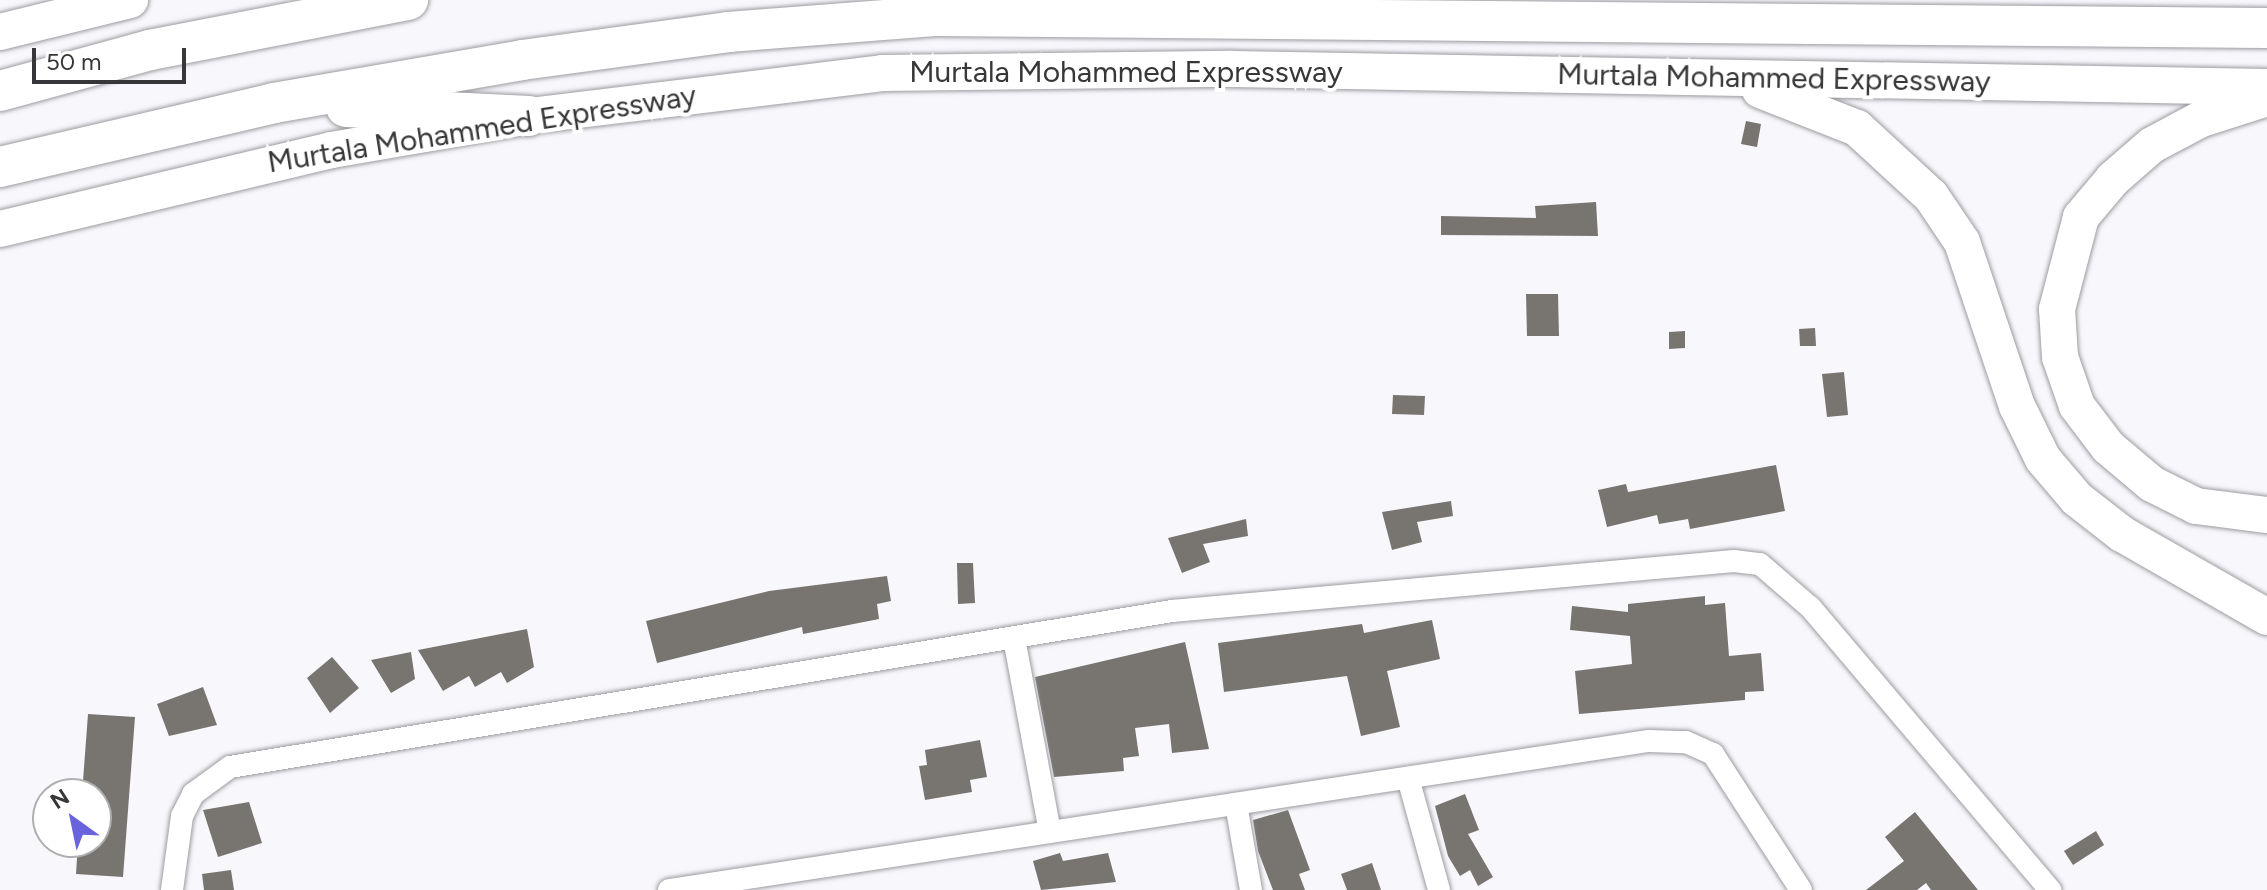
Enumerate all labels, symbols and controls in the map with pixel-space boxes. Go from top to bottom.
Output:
scale bar [36,32,190,82]
text: 50 m [46,47,102,76]
street label: Murtala Mohammed Expressway [909,54,1343,90]
street label: Murtala Mohammed Expressway [1557,56,1991,100]
street label: Murtala Mohammed Expressway [265,77,699,181]
north arrow [32,778,112,858]
text: N [45,783,74,815]

